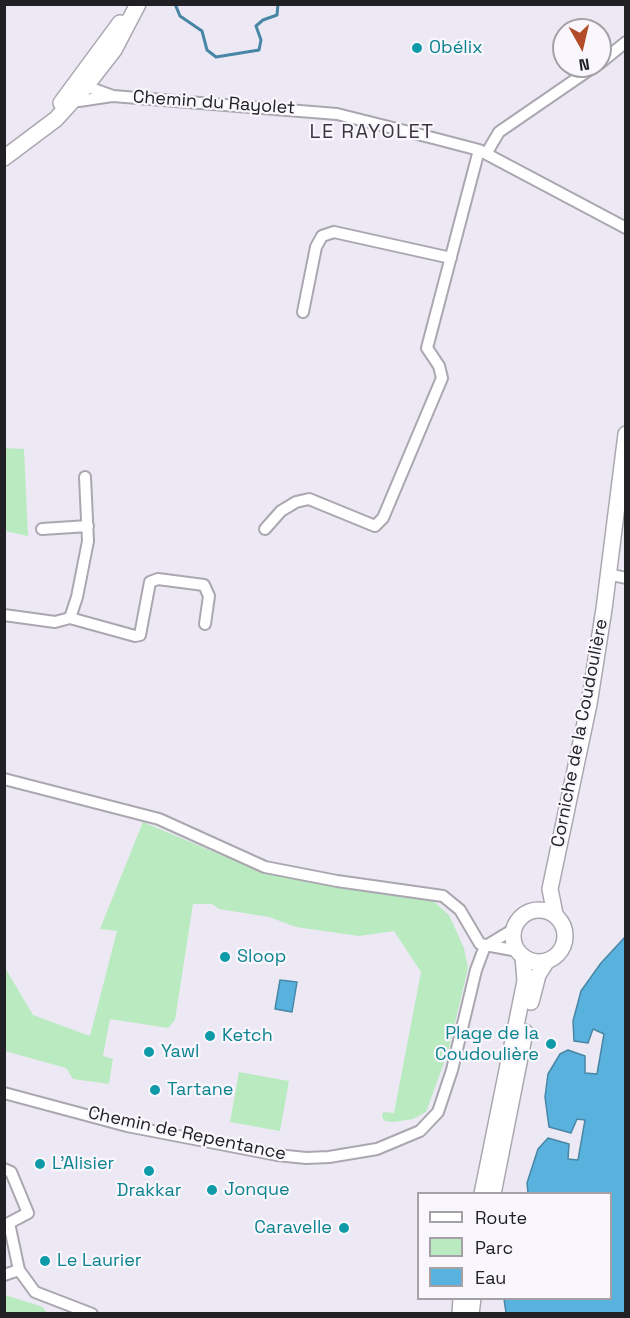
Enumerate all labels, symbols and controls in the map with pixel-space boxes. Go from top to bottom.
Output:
north arrow [552,18,612,78]
place label: Obélix [429,37,483,59]
marker: Obélix [410,41,424,55]
text: N [578,53,591,75]
street label: Chemin du Rayolet [132,87,296,119]
district label: LE RAYOLET [310,121,434,145]
street label: Corniche de la Coudoulière [547,617,613,849]
place label: Sloop [237,946,286,968]
marker: Sloop [218,950,232,964]
place label: Plage de la Coudoulière [435,1023,539,1066]
place label: Ketch [222,1025,273,1047]
marker: Ketch [203,1029,217,1043]
marker: Plage de la Coudoulière [544,1037,558,1051]
place label: Yawl [161,1041,200,1063]
marker: Yawl [142,1045,156,1059]
place label: Tartane [167,1079,233,1101]
marker: Tartane [148,1083,162,1097]
street label: Chemin de Repentance [86,1102,288,1166]
place label: L'Alisier [52,1153,114,1175]
marker: L'Alisier [33,1157,47,1171]
marker: Drakkar [142,1164,156,1178]
place label: Jonque [224,1179,290,1201]
place label: Drakkar [116,1180,182,1202]
marker: Jonque [205,1183,219,1197]
legend [417,1192,612,1300]
text: Route [475,1206,527,1229]
place label: Caravelle [254,1217,332,1239]
marker: Caravelle [337,1221,351,1235]
text: Parc [475,1236,513,1259]
place label: Le Laurier [57,1250,142,1272]
marker: Le Laurier [38,1254,52,1268]
text: Eau [475,1266,506,1289]

